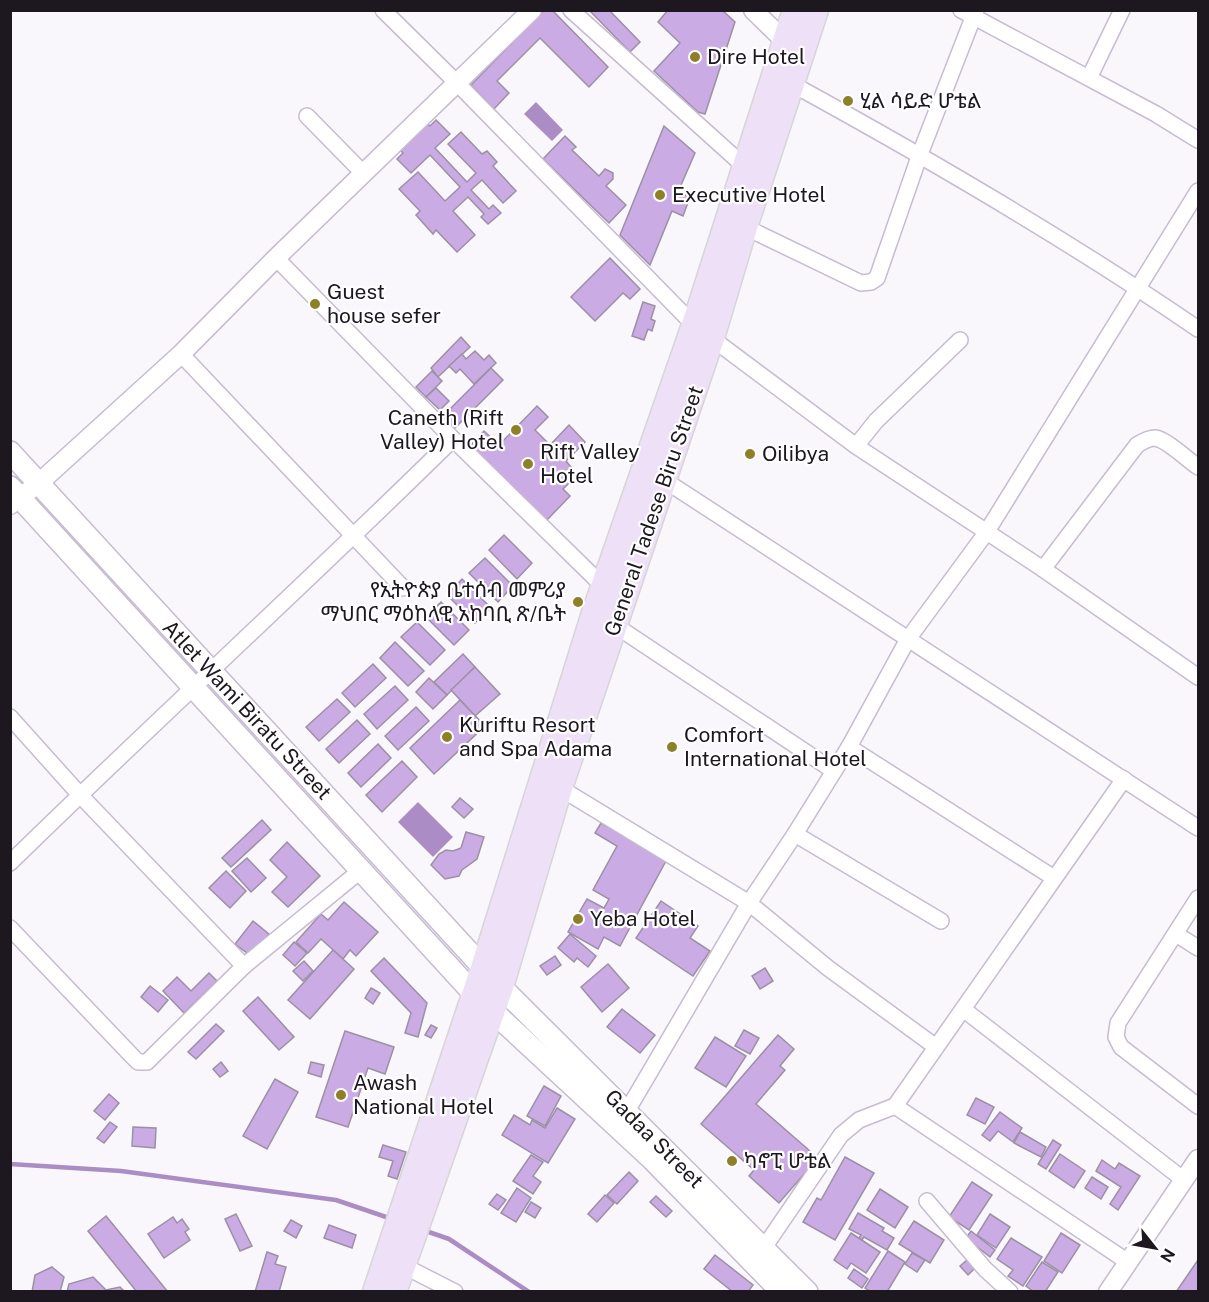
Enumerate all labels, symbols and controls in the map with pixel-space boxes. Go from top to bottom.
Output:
place label: Dire Hotel [707,44,805,69]
marker: Dire Hotel [688,50,702,64]
place label: ሂል ሳይድ ሆቴል [860,88,981,113]
marker: ሂል ሳይድ ሆቴል [841,94,855,108]
place label: Executive Hotel [672,182,826,207]
marker: Executive Hotel [653,188,667,202]
place label: Guest house sefer [327,279,441,328]
marker: Guest house sefer [308,297,322,311]
street label: General Tadese Biru Street [599,382,708,639]
place label: Caneth (Rift Valley) Hotel [380,405,504,454]
marker: Caneth (Rift Valley) Hotel [509,423,523,437]
place label: Rift Valley Hotel [540,439,639,488]
place label: Oilibya [762,441,829,466]
marker: Oilibya [743,447,757,461]
marker: Rift Valley Hotel [521,457,535,471]
place label: የኢትዮጵያ ቤተሰብ መምሪያ ማህበር ማዕከላዊ አከባቢ ጽ/ቤት [321,577,566,626]
marker: የኢትዮጵያ ቤተሰብ መምሪያ ማህበር ማዕከላዊ አከባቢ ጽ/ቤት [571,595,585,609]
street label: Atlet Wami Biratu Street [158,615,337,805]
place label: Kuriftu Resort and Spa Adama [459,712,612,761]
place label: Comfort International Hotel [684,722,867,771]
marker: Kuriftu Resort and Spa Adama [440,730,454,744]
marker: Comfort International Hotel [665,740,679,754]
place label: Yeba Hotel [590,906,696,931]
marker: Yeba Hotel [571,912,585,926]
place label: Awash National Hotel [353,1070,494,1119]
street label: Gadaa Street [600,1084,709,1193]
marker: Awash National Hotel [334,1088,348,1102]
place label: ካኖፒ ሆቴል [744,1148,831,1173]
marker: ካኖፒ ሆቴል [725,1154,739,1168]
north arrow [1125,1218,1185,1278]
text: N [1156,1245,1179,1266]

